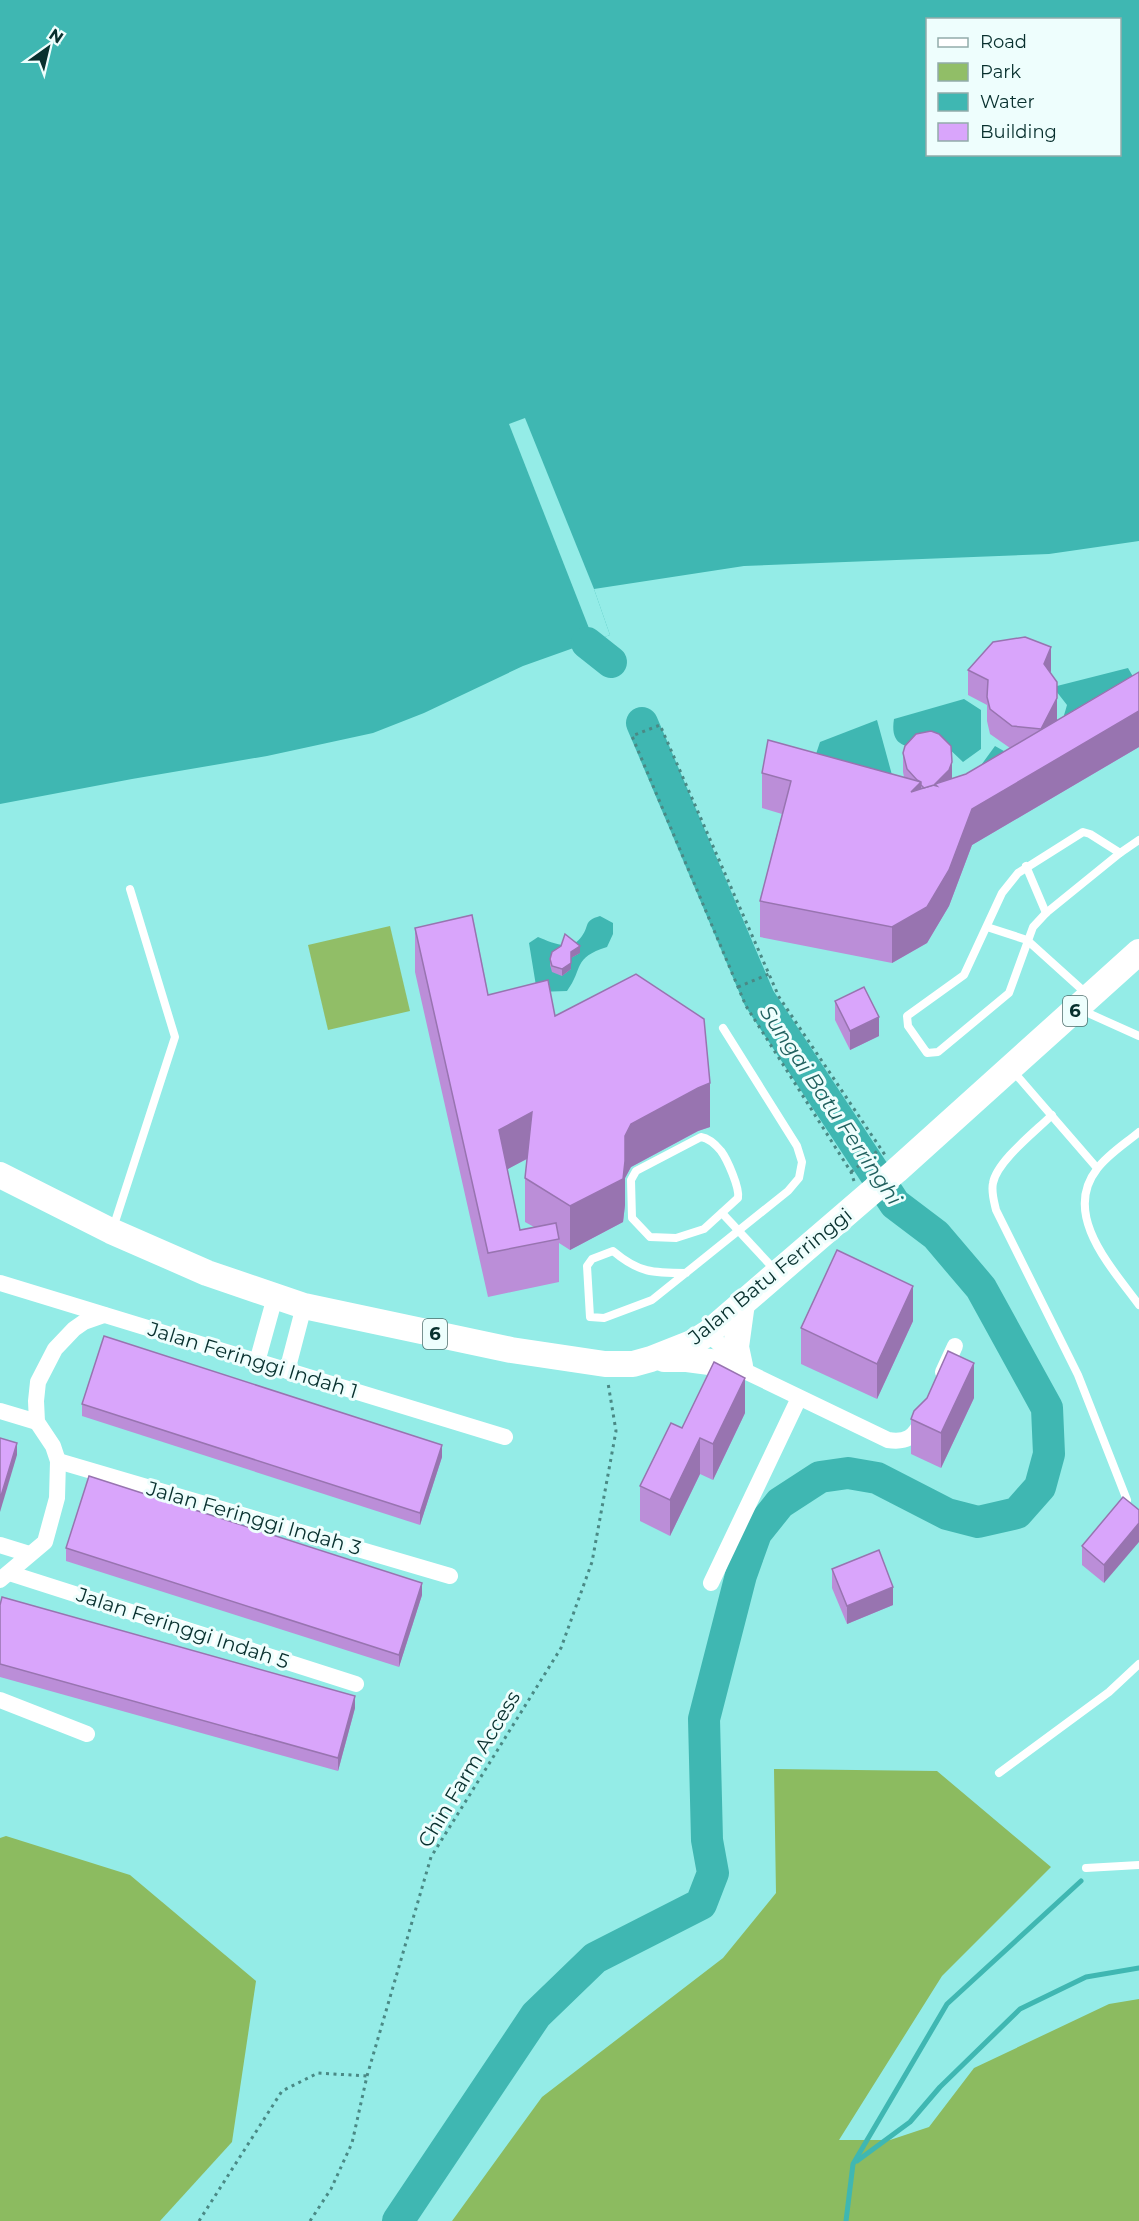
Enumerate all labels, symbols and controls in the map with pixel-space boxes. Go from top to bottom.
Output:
north arrow [18,18,78,78]
legend [926,18,1121,156]
text: N [45,24,67,47]
text: Road [980,31,1027,53]
text: Park [980,61,1021,83]
text: Water [980,91,1035,113]
text: Building [980,121,1057,143]
road number: 6 [1063,996,1087,1026]
water label: Sungai Batu Ferringhi [755,1000,907,1210]
street label: Jalan Batu Ferringgi [683,1203,857,1350]
street label: Jalan Feringgi Indah 1 [144,1316,361,1403]
road number: 6 [423,1319,447,1349]
street label: Jalan Feringgi Indah 3 [143,1476,364,1560]
street label: Jalan Feringgi Indah 5 [73,1582,292,1674]
street label: Chin Farm Access [413,1686,525,1852]

